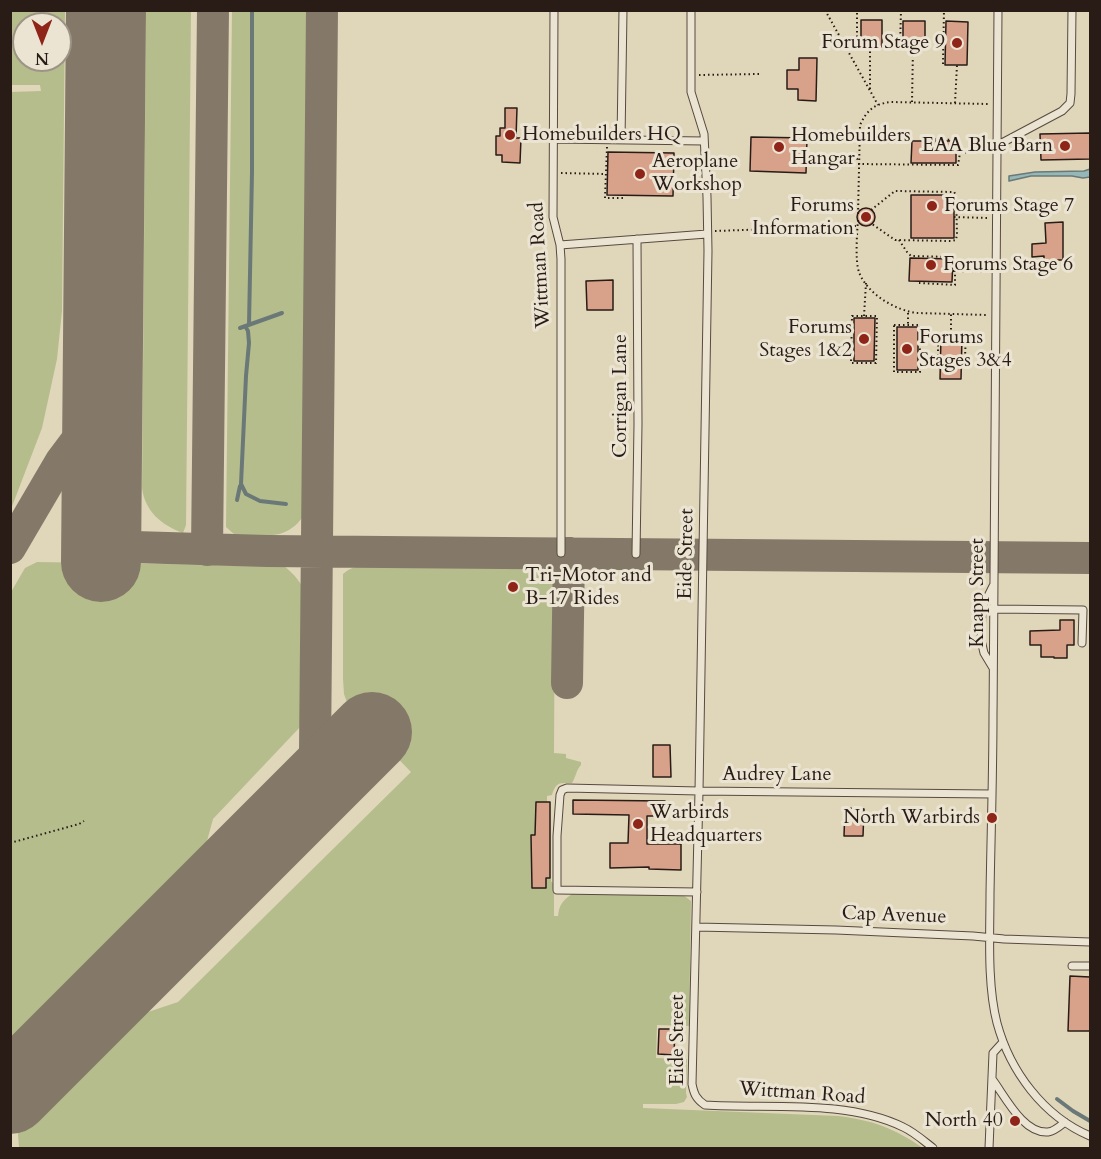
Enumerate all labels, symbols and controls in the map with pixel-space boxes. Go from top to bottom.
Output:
north arrow [12,12,72,72]
place label: Forum Stage 9 [821,31,945,55]
marker: Forum Stage 9 [950,36,964,50]
text: N [35,47,49,69]
place label: Homebuilders HQ [522,123,681,147]
place label: Homebuilders Hangar [791,124,911,171]
marker: Homebuilders HQ [503,128,517,142]
place label: EAA Blue Barn [922,134,1053,158]
marker: EAA Blue Barn [1058,139,1072,153]
marker: Homebuilders Hangar [772,140,786,154]
place label: Aeroplane Workshop [652,150,742,197]
marker: Aeroplane Workshop [633,167,647,181]
place label: Forums Information [752,194,854,241]
place label: Forums Stage 7 [944,194,1074,218]
marker: Forums Stage 7 [925,199,939,213]
street label: Wittman Road [526,201,556,329]
marker: Forums Information [859,210,873,224]
place label: Forums Stage 6 [943,253,1073,277]
marker: Forums Stage 6 [924,258,938,272]
place label: Forums Stages 1&2 [759,316,852,363]
place label: Forums Stages 3&4 [919,326,1012,373]
marker: Forums Stages 1&2 [857,332,871,346]
street label: Corrigan Lane [609,334,633,458]
marker: Forums Stages 3&4 [900,342,914,356]
street label: Eide Street [674,508,700,600]
street label: Knapp Street [966,538,990,648]
place label: Tri-Motor and B-17 Rides [525,564,652,611]
marker: Tri-Motor and B-17 Rides [506,580,520,594]
street label: Audrey Lane [722,763,832,787]
place label: Warbirds Headquarters [650,801,762,848]
place label: North Warbirds [843,806,980,830]
marker: North Warbirds [985,811,999,825]
marker: Warbirds Headquarters [631,817,645,831]
street label: Cap Avenue [841,902,947,930]
street label: Eide Street [666,994,690,1086]
street label: Wittman Road [738,1078,866,1110]
place label: North 40 [925,1109,1003,1133]
marker: North 40 [1008,1114,1022,1128]

